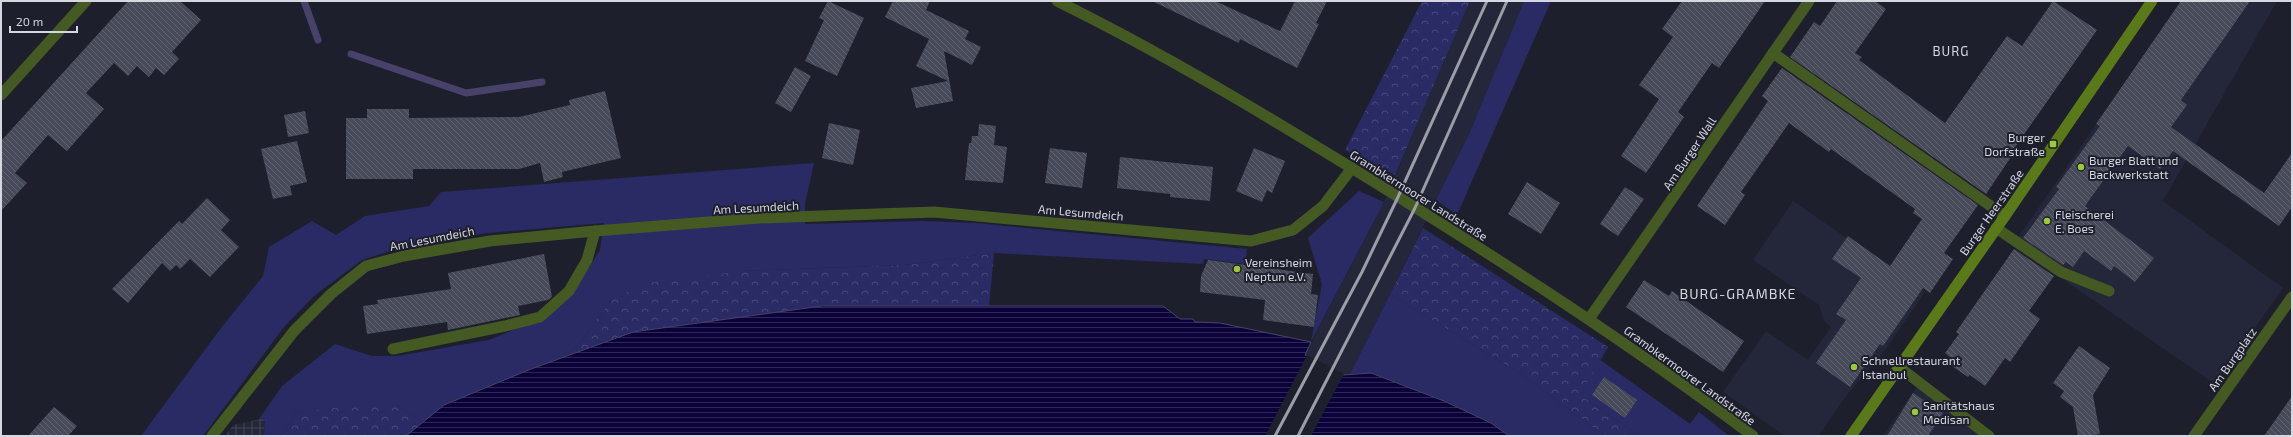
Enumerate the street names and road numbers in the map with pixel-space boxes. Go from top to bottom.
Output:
street label: Am Burger Wall [1659,114,1719,192]
street label: Grambkermoorer Landstraße [1348,147,1490,243]
street label: Burger Heerstraße [1956,166,2026,258]
street label: Am Lesumdeich [713,198,799,216]
street label: Am Lesumdeich [1038,201,1124,223]
street label: Am Lesumdeich [389,223,475,253]
street label: Grambkermoorer Landstraße [1621,323,1759,427]
street label: Am Burgplatz [2205,325,2259,393]

